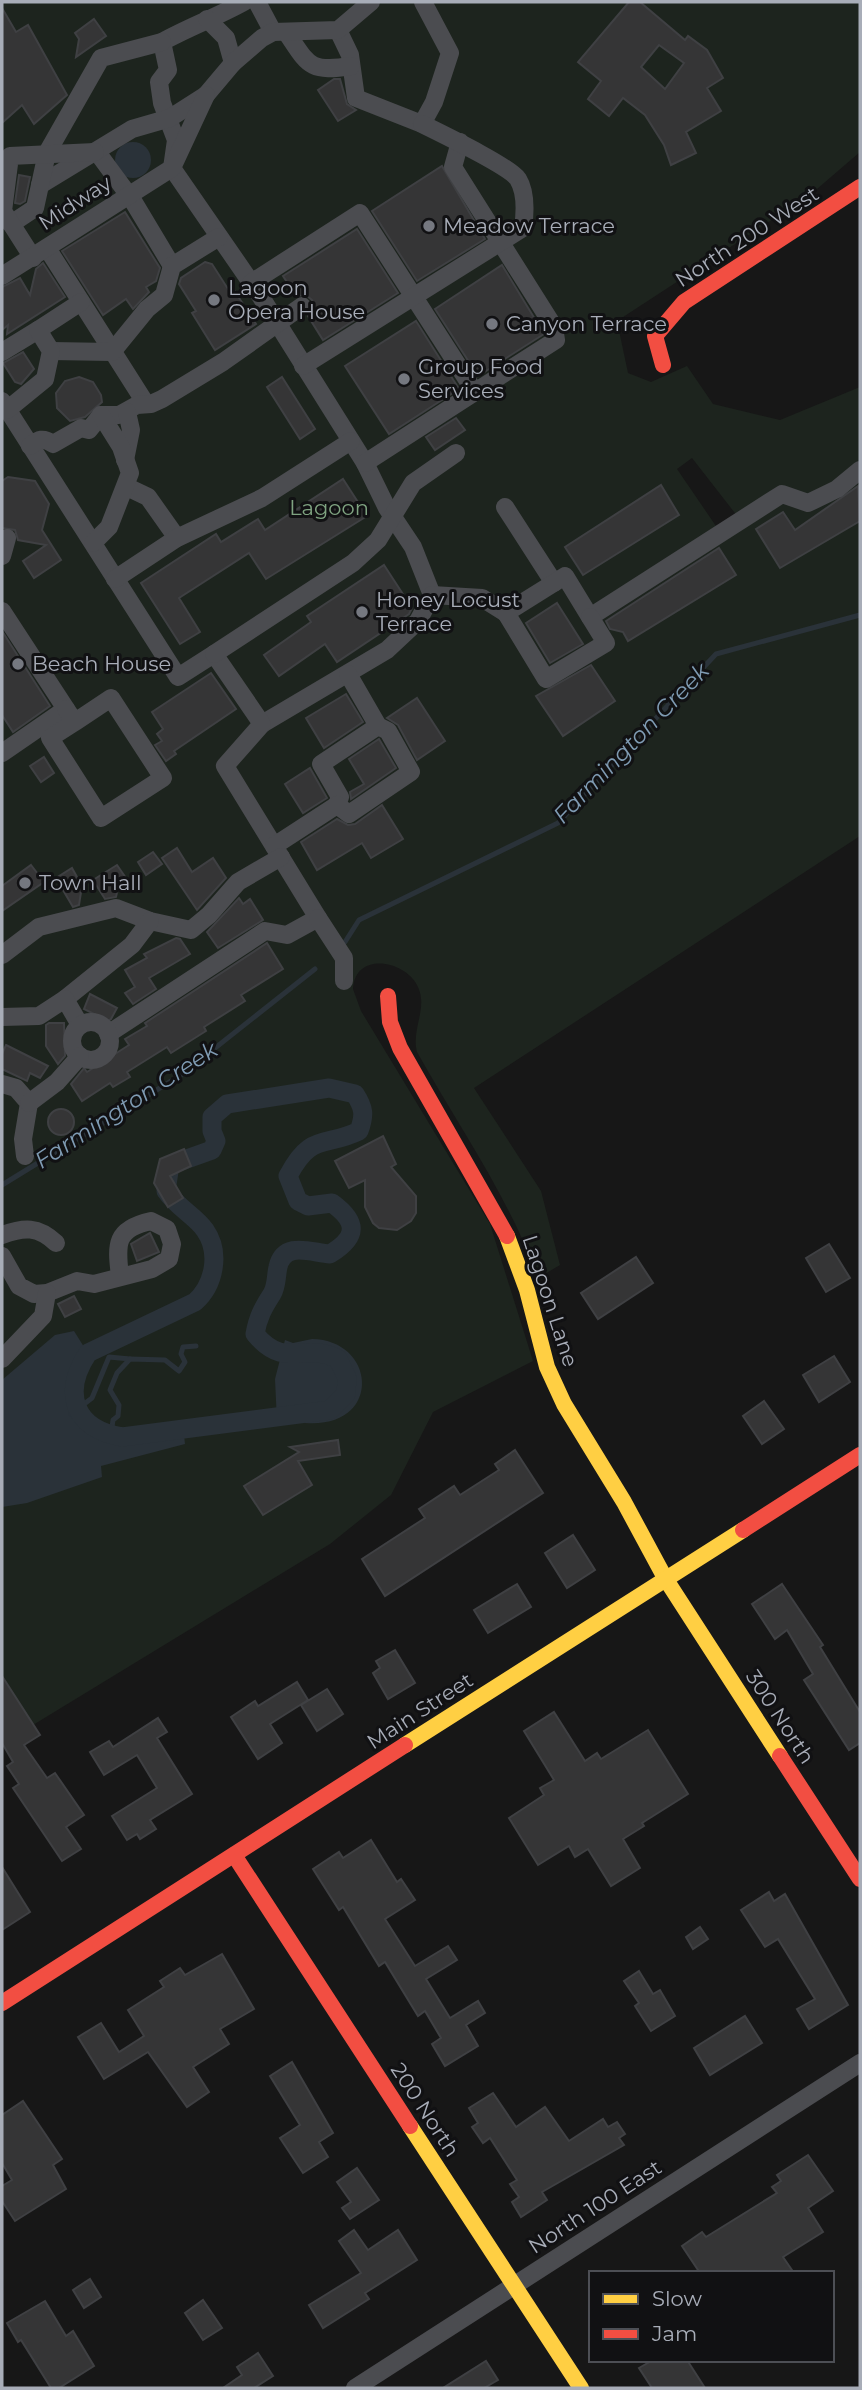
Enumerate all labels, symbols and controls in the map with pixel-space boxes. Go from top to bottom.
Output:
street label: Midway [34,170,116,235]
street label: North 200 West [670,181,823,292]
place label: Meadow Terrace [443,213,615,238]
marker: Meadow Terrace [421,218,437,234]
place label: Lagoon Opera House [228,275,365,324]
marker: Lagoon Opera House [206,292,222,308]
place label: Canyon Terrace [506,311,667,336]
marker: Canyon Terrace [484,316,500,332]
place label: Group Food Services [418,354,543,403]
marker: Group Food Services [396,371,412,387]
park label: Lagoon [289,495,369,520]
place label: Honey Locust Terrace [376,587,520,636]
marker: Honey Locust Terrace [354,604,370,620]
place label: Beach House [32,651,171,676]
marker: Beach House [10,656,26,672]
water label: Farmington Creek [547,656,716,829]
place label: Town Hall [39,870,142,895]
marker: Town Hall [17,875,33,891]
water label: Farmington Creek [29,1035,224,1175]
street label: Lagoon Lane [517,1232,584,1370]
street label: 300 North [741,1665,820,1768]
street label: Main Street [362,1667,477,1754]
street label: 200 North [386,2058,465,2161]
street label: North 100 East [524,2154,666,2259]
legend [589,2271,834,2362]
text: Slow [652,2286,702,2311]
text: Jam [651,2321,697,2346]

